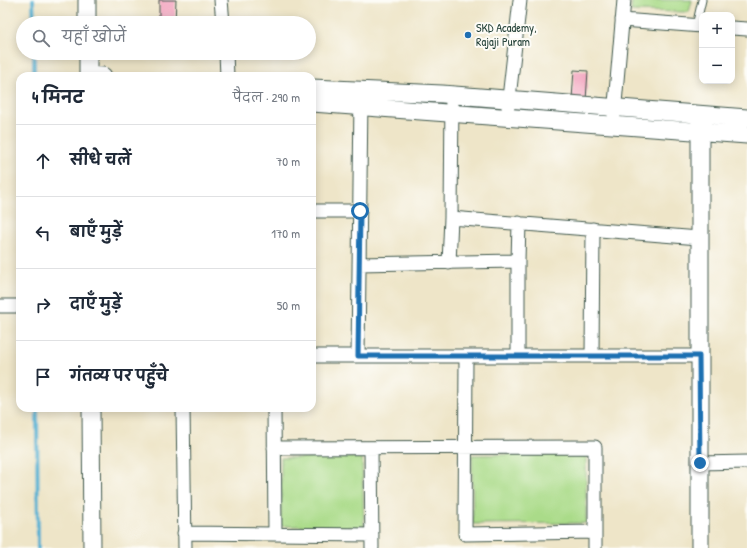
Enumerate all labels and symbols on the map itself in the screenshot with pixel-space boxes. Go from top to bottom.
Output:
place label: SKD Academy, Rajaji Puram [476,19,537,50]
marker: SKD Academy, Rajaji Puram [463,30,473,40]
route start [351,202,369,220]
route end [691,454,709,472]

